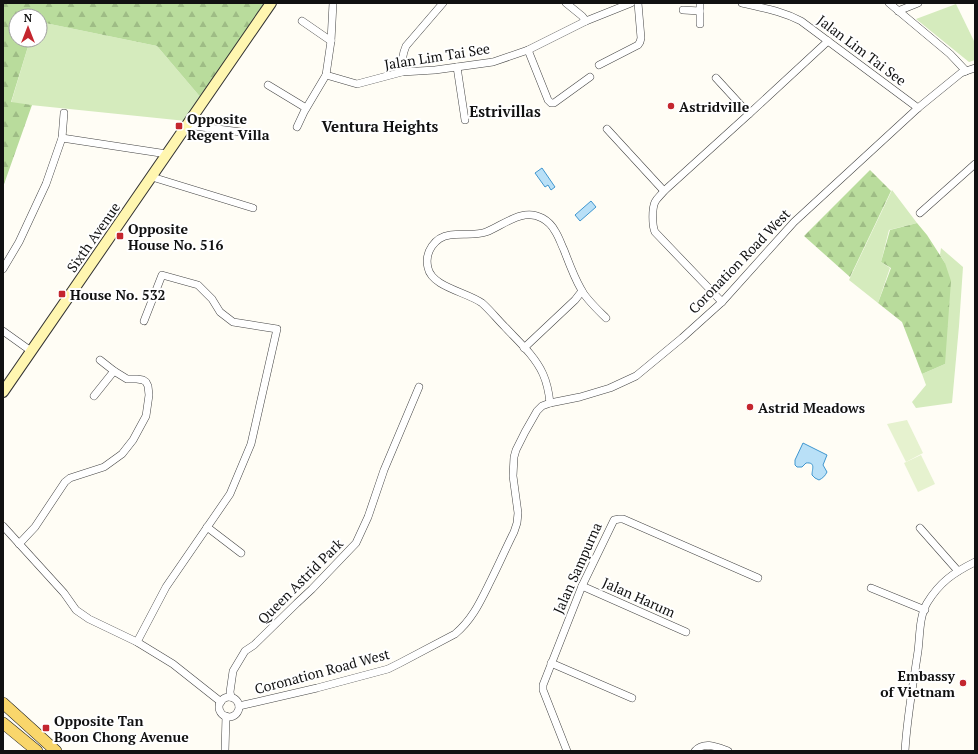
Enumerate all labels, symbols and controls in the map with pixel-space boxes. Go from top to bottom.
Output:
north arrow [8,8,48,48]
street label: Jalan Lim Tai See [814,10,910,90]
text: N [24,11,33,25]
street label: Jalan Lim Tai See [383,38,491,74]
place label: Astridville [679,97,750,116]
district label: Estrivillas [469,101,541,121]
marker: Astridville [666,101,676,111]
place label: Opposite Regent Villa [187,109,270,144]
district label: Ventura Heights [322,116,439,136]
marker: Opposite Regent Villa [174,121,184,131]
street label: Sixth Avenue [62,198,124,276]
street label: Coronation Road West [684,204,795,318]
place label: Opposite House No. 516 [128,219,224,254]
marker: Opposite House No. 516 [115,231,125,241]
place label: House No. 532 [70,285,166,304]
marker: House No. 532 [57,289,67,299]
place label: Astrid Meadows [758,398,865,417]
marker: Astrid Meadows [745,402,755,412]
street label: Jalan Sampurna [548,519,606,617]
street label: Queen Astrid Park [253,534,347,628]
street label: Jalan Harum [600,573,678,621]
street label: Coronation Road West [252,644,392,698]
place label: Embassy of Vietnam [880,666,956,701]
marker: Embassy of Vietnam [958,678,968,688]
place label: Opposite Tan Boon Chong Avenue [54,711,189,746]
marker: Opposite Tan Boon Chong Avenue [41,723,51,733]

